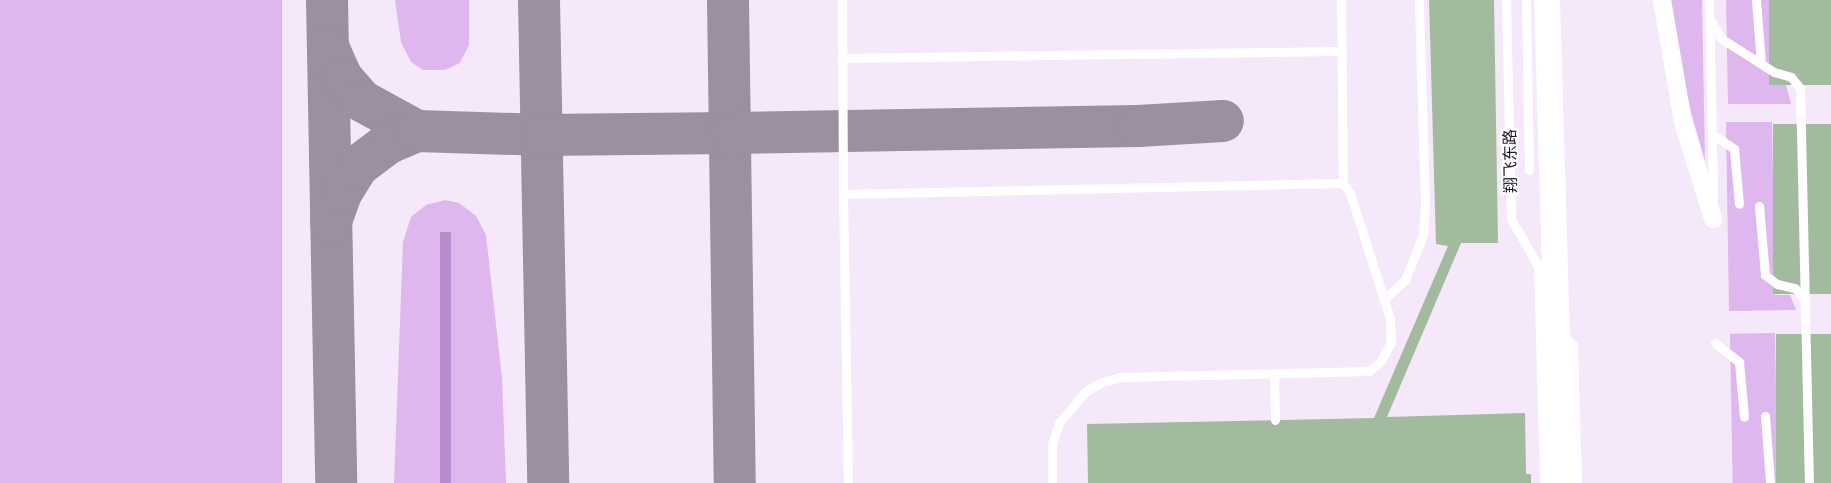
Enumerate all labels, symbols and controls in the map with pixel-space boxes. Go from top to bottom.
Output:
street label: 翔飞东路 [1499,129,1519,193]

